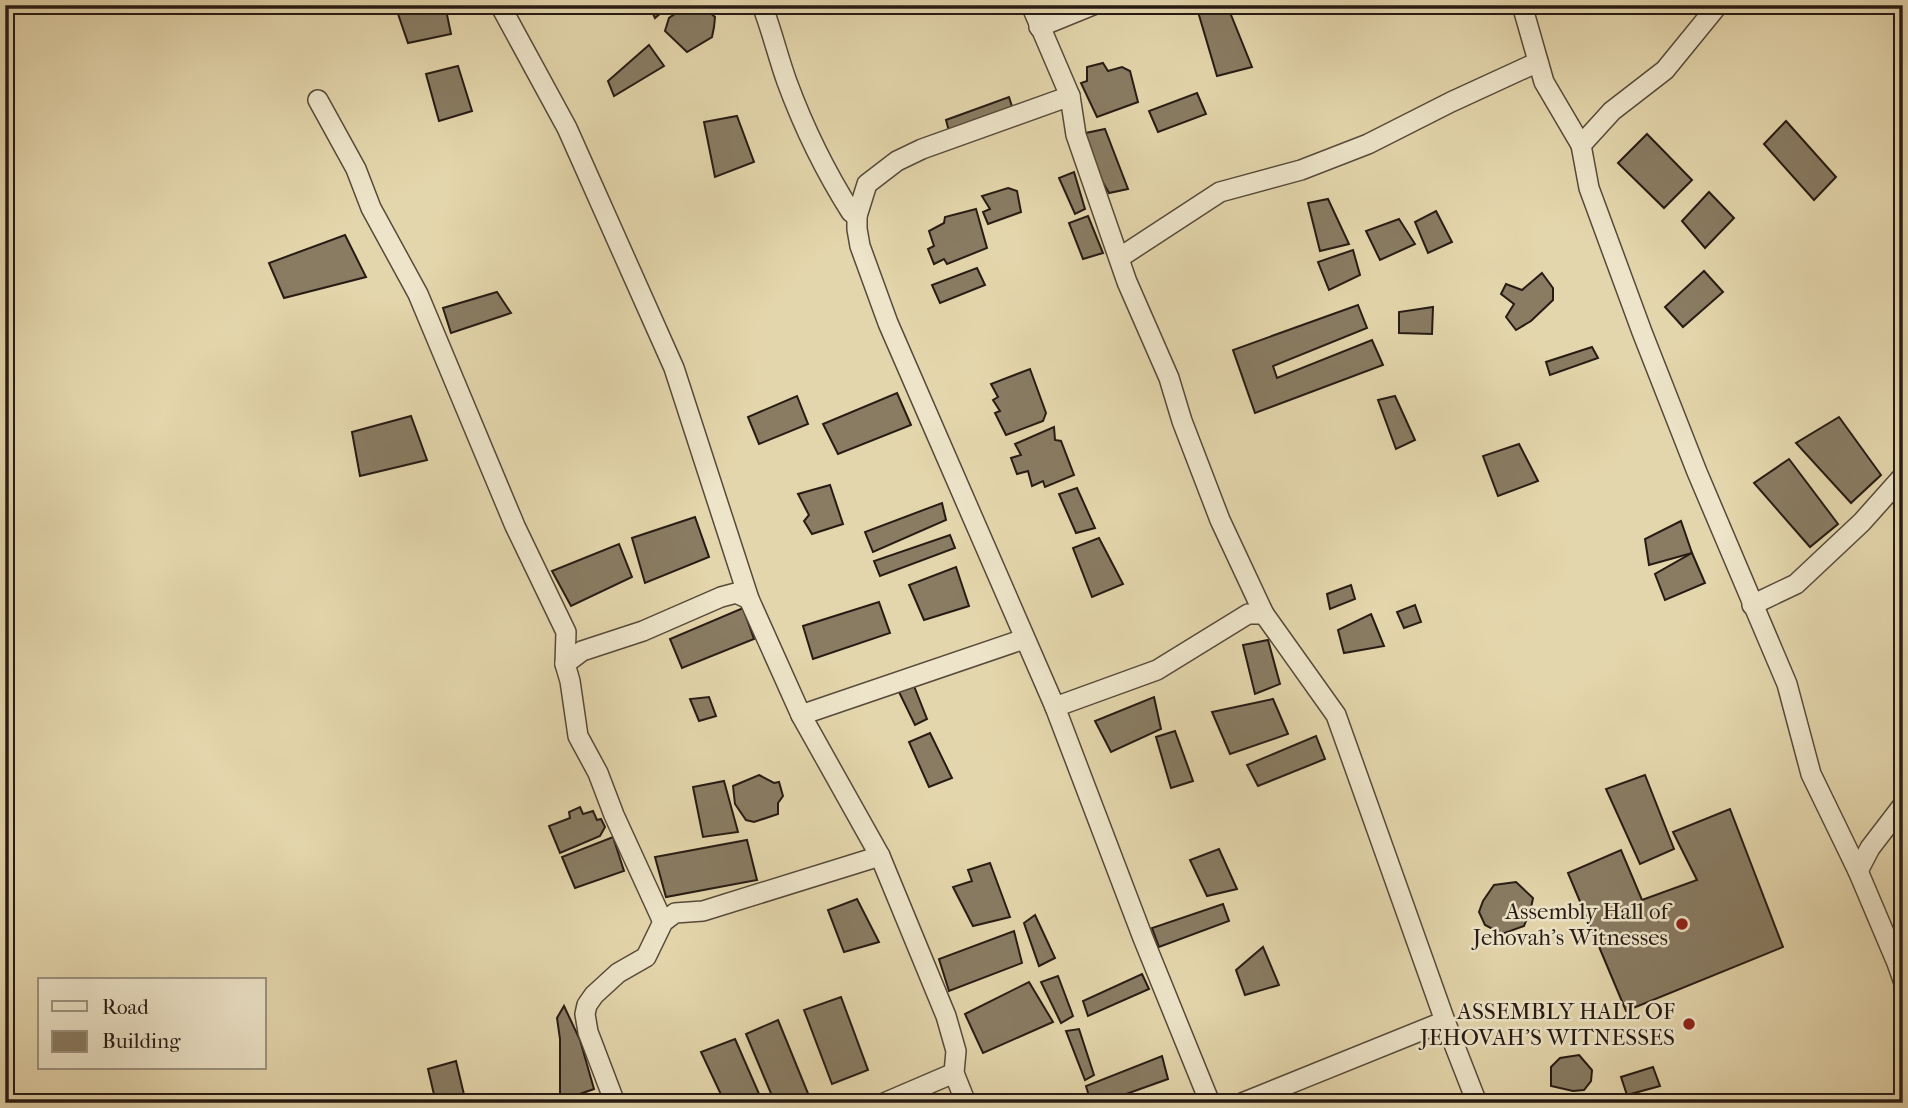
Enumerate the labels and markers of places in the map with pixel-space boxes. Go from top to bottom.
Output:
place label: Assembly Hall of Jehovah's Witnesses [1471,898,1672,951]
marker: Assembly Hall of Jehovah's Witnesses [1674,916,1690,932]
place label: ASSEMBLY HALL OF JEHOVAH'S WITNESSES [1418,998,1675,1051]
marker: ASSEMBLY HALL OF JEHOVAH'S WITNESSES [1681,1016,1697,1032]

